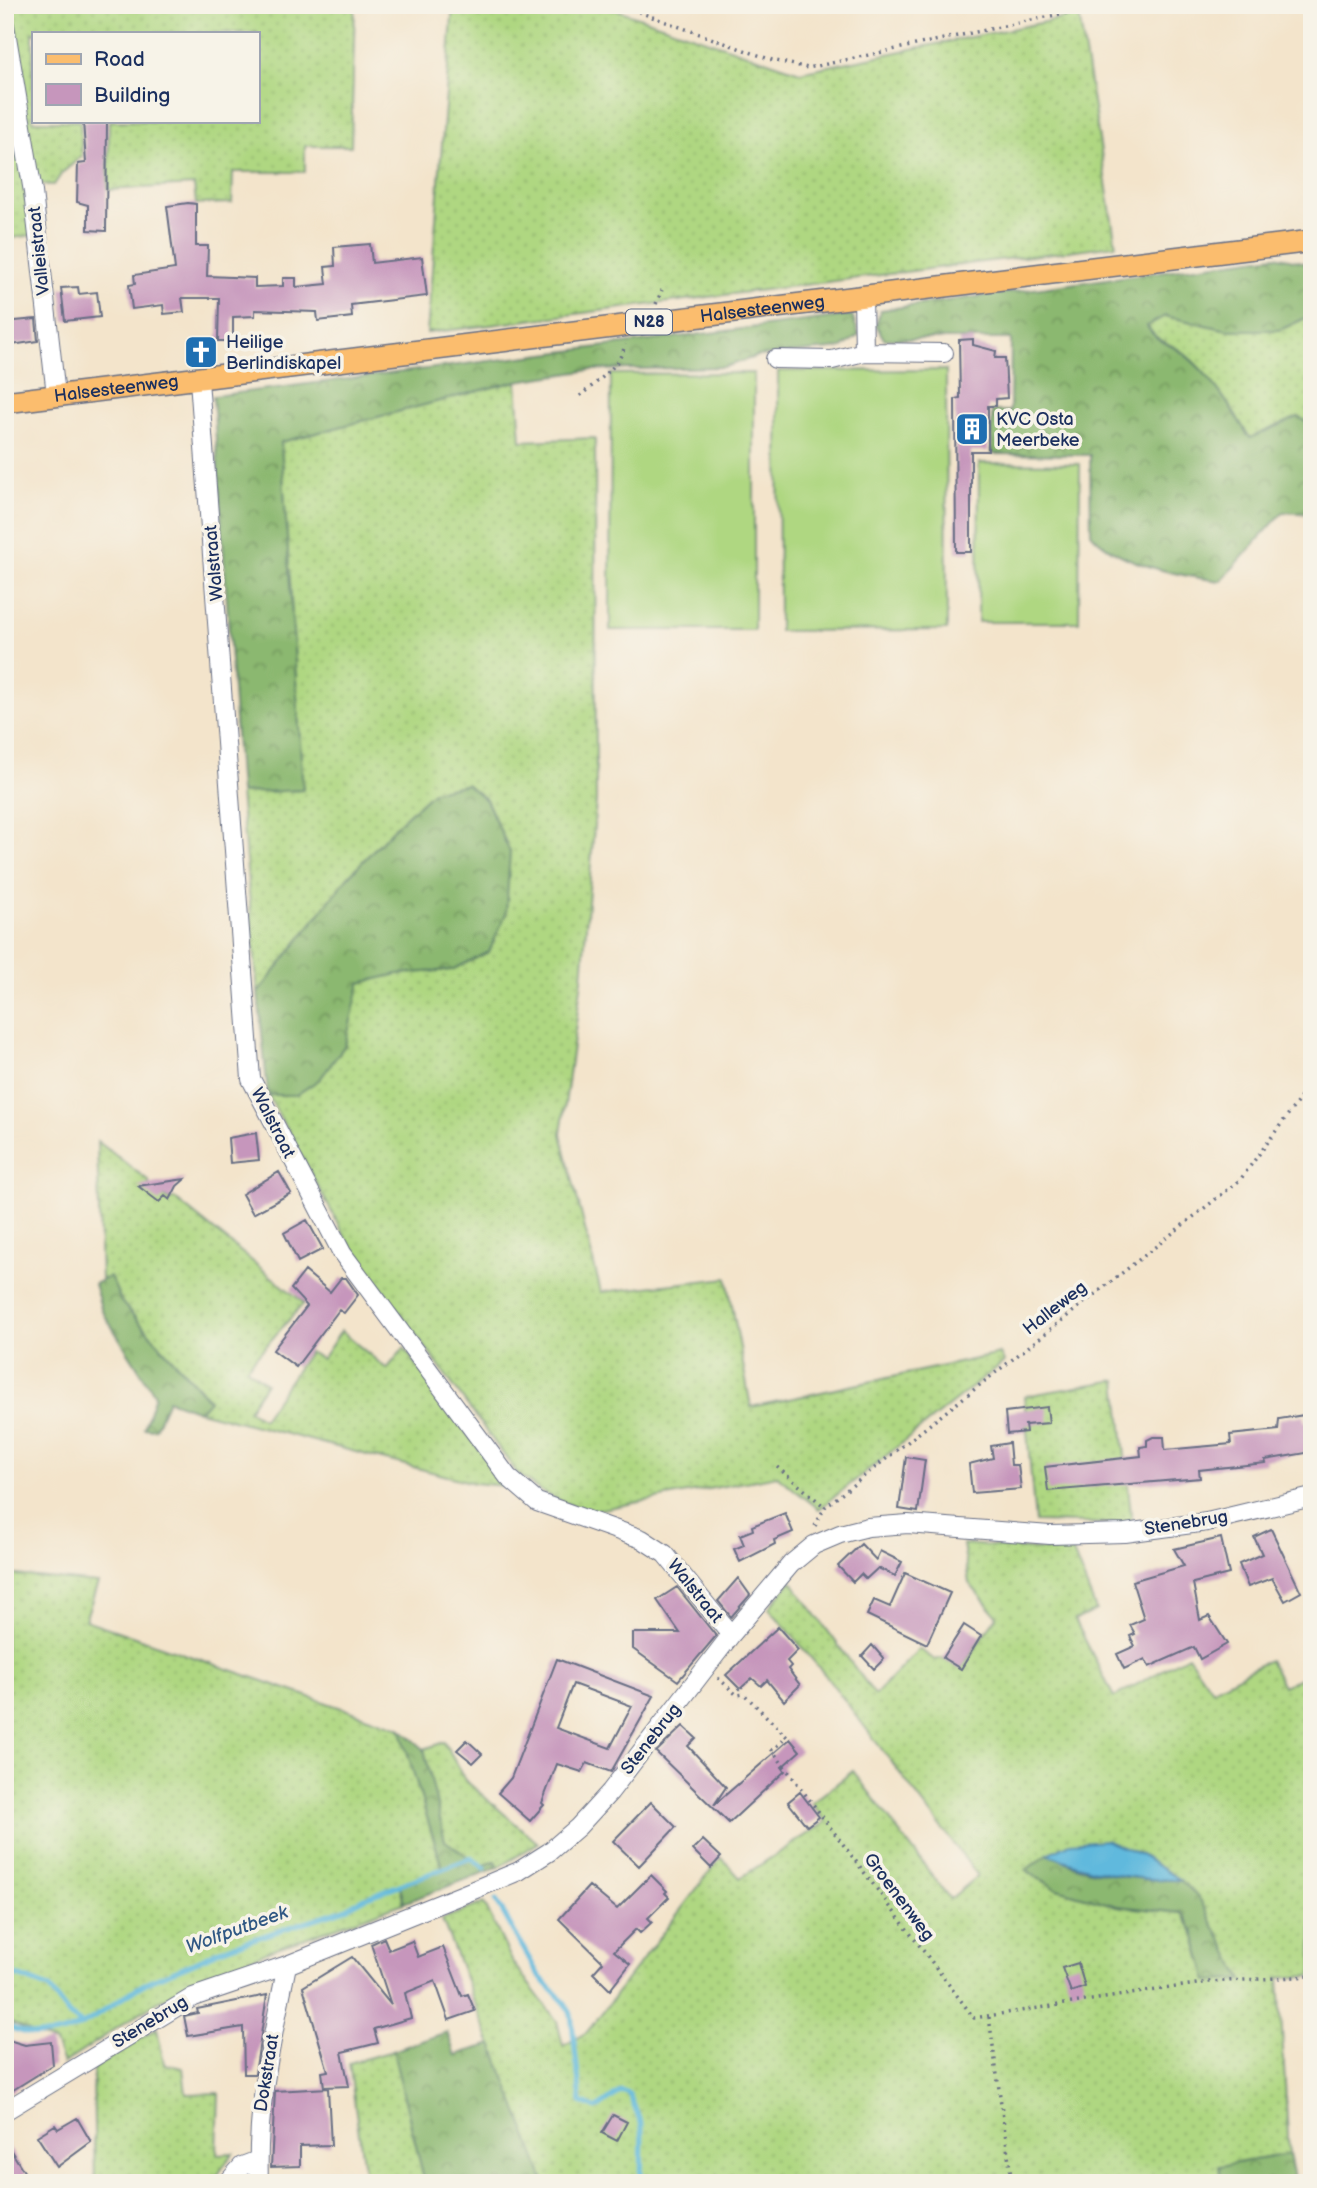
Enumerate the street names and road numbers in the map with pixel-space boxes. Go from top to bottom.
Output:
street label: Valleistraat [24,205,54,296]
street label: Halsesteenweg [699,291,826,327]
road number: N28 [626,310,672,334]
street label: Halsesteenweg [53,370,180,406]
street label: Walstraat [200,524,228,602]
street label: Walstraat [246,1084,300,1162]
street label: Halleweg [1019,1277,1091,1339]
street label: Stenebrug [1143,1506,1229,1540]
street label: Walstraat [663,1555,727,1628]
street label: Stenebrug [617,1699,685,1779]
street label: Groenenweg [859,1849,939,1945]
street label: Stenebrug [108,1991,192,2053]
street label: Dokstraat [250,2032,284,2113]

